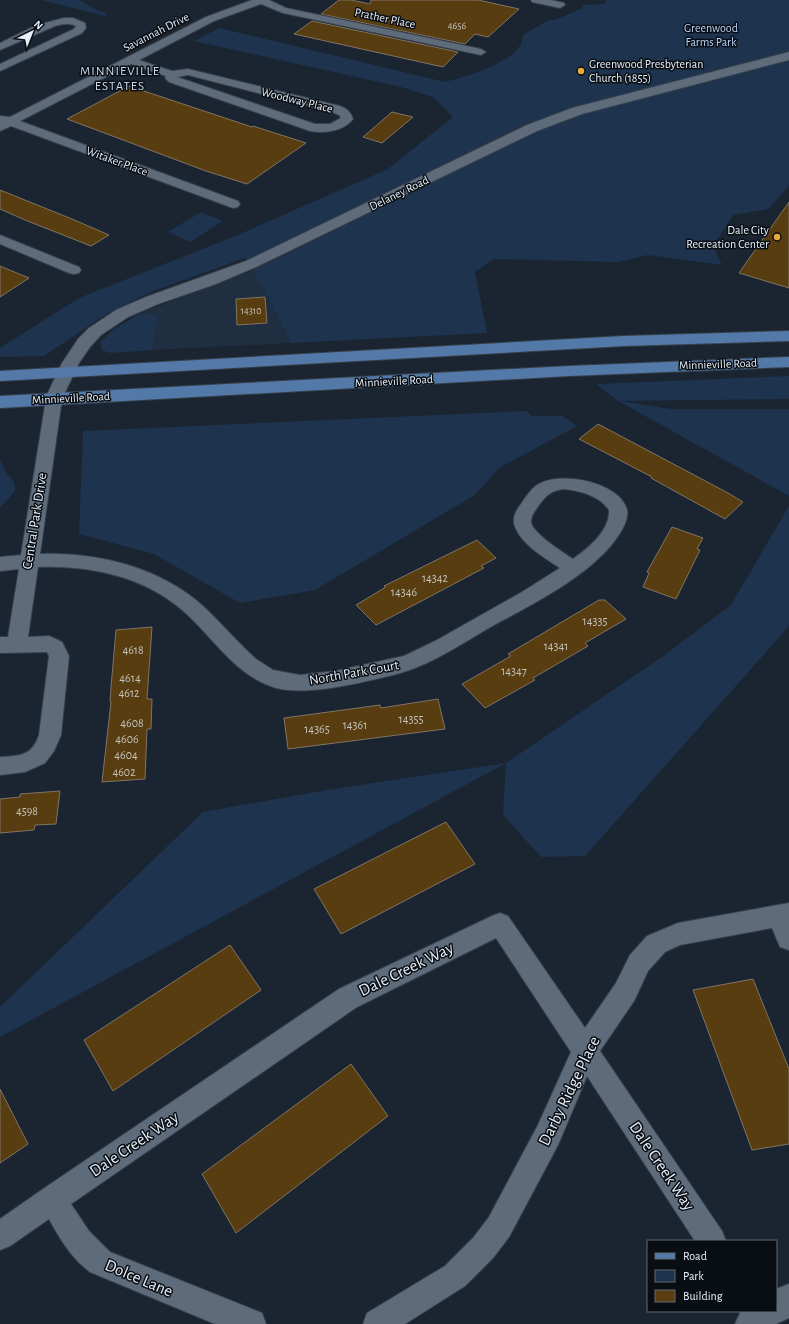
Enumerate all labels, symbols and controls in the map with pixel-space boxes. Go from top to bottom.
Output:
street label: Prather Place [354,6,416,30]
street label: Savannah Drive [121,10,191,54]
north arrow [12,12,52,52]
text: N [32,18,45,32]
house number: 4656 [448,21,466,31]
park label: Greenwood Farms Park [684,22,738,48]
place label: Greenwood Presbyterian Church (1855) [589,58,703,84]
district label: MINNIEVILLE ESTATES [80,65,160,93]
marker: Greenwood Presbyterian Church (1855) [576,66,586,76]
street label: Woodway Place [260,85,334,116]
street label: Witaker Place [85,144,149,178]
street label: Delaney Road [367,173,431,213]
place label: Dale City Recreation Center [686,224,769,250]
marker: Dale City Recreation Center [772,232,782,242]
house number: 14310 [240,306,262,316]
street label: Minnieville Road [679,357,757,371]
street label: Minnieville Road [355,373,433,389]
street label: Minnieville Road [32,390,110,406]
street label: Central Park Drive [20,472,50,570]
house number: 14342 [422,572,449,584]
house number: 14346 [391,586,417,598]
house number: 14335 [583,615,607,627]
house number: 14341 [544,640,568,652]
house number: 4618 [122,644,144,656]
street label: North Park Court [308,658,401,688]
house number: 14347 [501,665,527,677]
house number: 4614 [119,672,141,684]
house number: 4612 [118,687,140,699]
house number: 14355 [399,713,423,725]
house number: 4608 [120,717,144,729]
house number: 14361 [343,719,367,731]
house number: 14365 [304,723,330,735]
house number: 4606 [115,733,139,745]
house number: 4604 [114,749,138,761]
house number: 4602 [112,766,136,778]
house number: 4598 [16,805,38,817]
street label: Dale Creek Way [356,938,457,1000]
street label: Darby Ridge Place [535,1034,604,1149]
street label: Dale Creek Way [87,1108,183,1181]
street label: Dale Creek Way [625,1119,698,1215]
legend [647,1240,777,1312]
text: Road [683,1250,707,1262]
street label: Dolce Lane [102,1256,176,1300]
text: Park [683,1270,704,1282]
text: Building [683,1290,723,1302]

